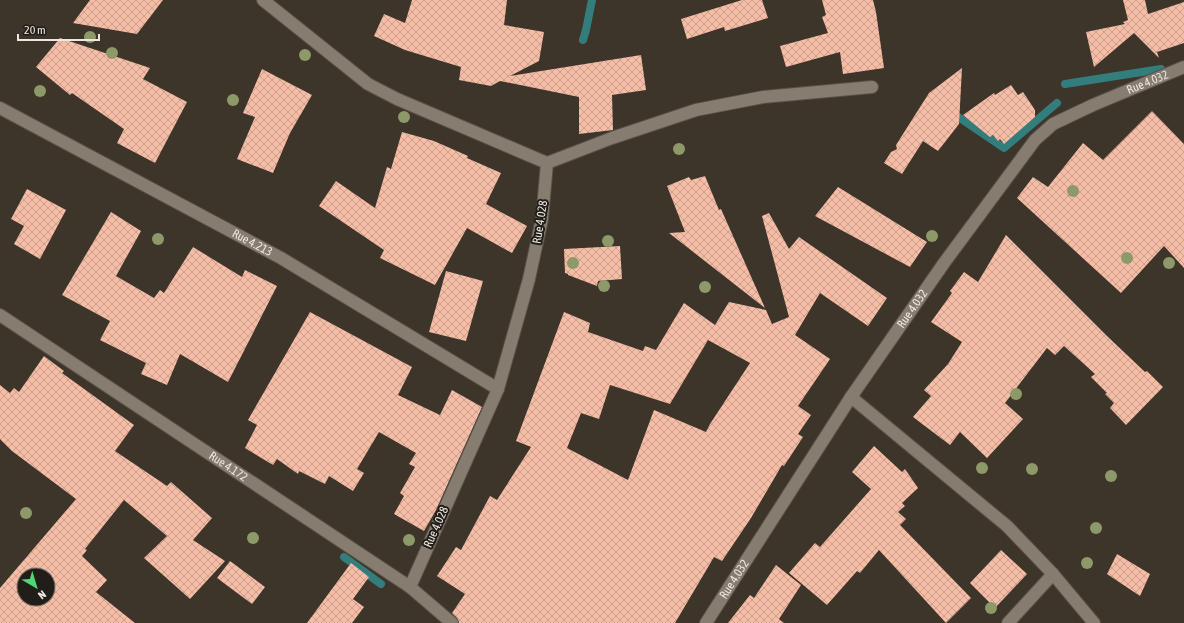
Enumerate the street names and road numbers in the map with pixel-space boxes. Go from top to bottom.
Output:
street label: Rue 4.032 [1125,67,1170,97]
street label: Rue 4.028 [530,199,550,245]
street label: Rue 4.213 [230,226,275,259]
street label: Rue 4.032 [894,287,930,331]
street label: Rue 4.172 [206,449,250,484]
street label: Rue 4.028 [421,504,451,550]
street label: Rue 4.032 [716,557,752,601]

